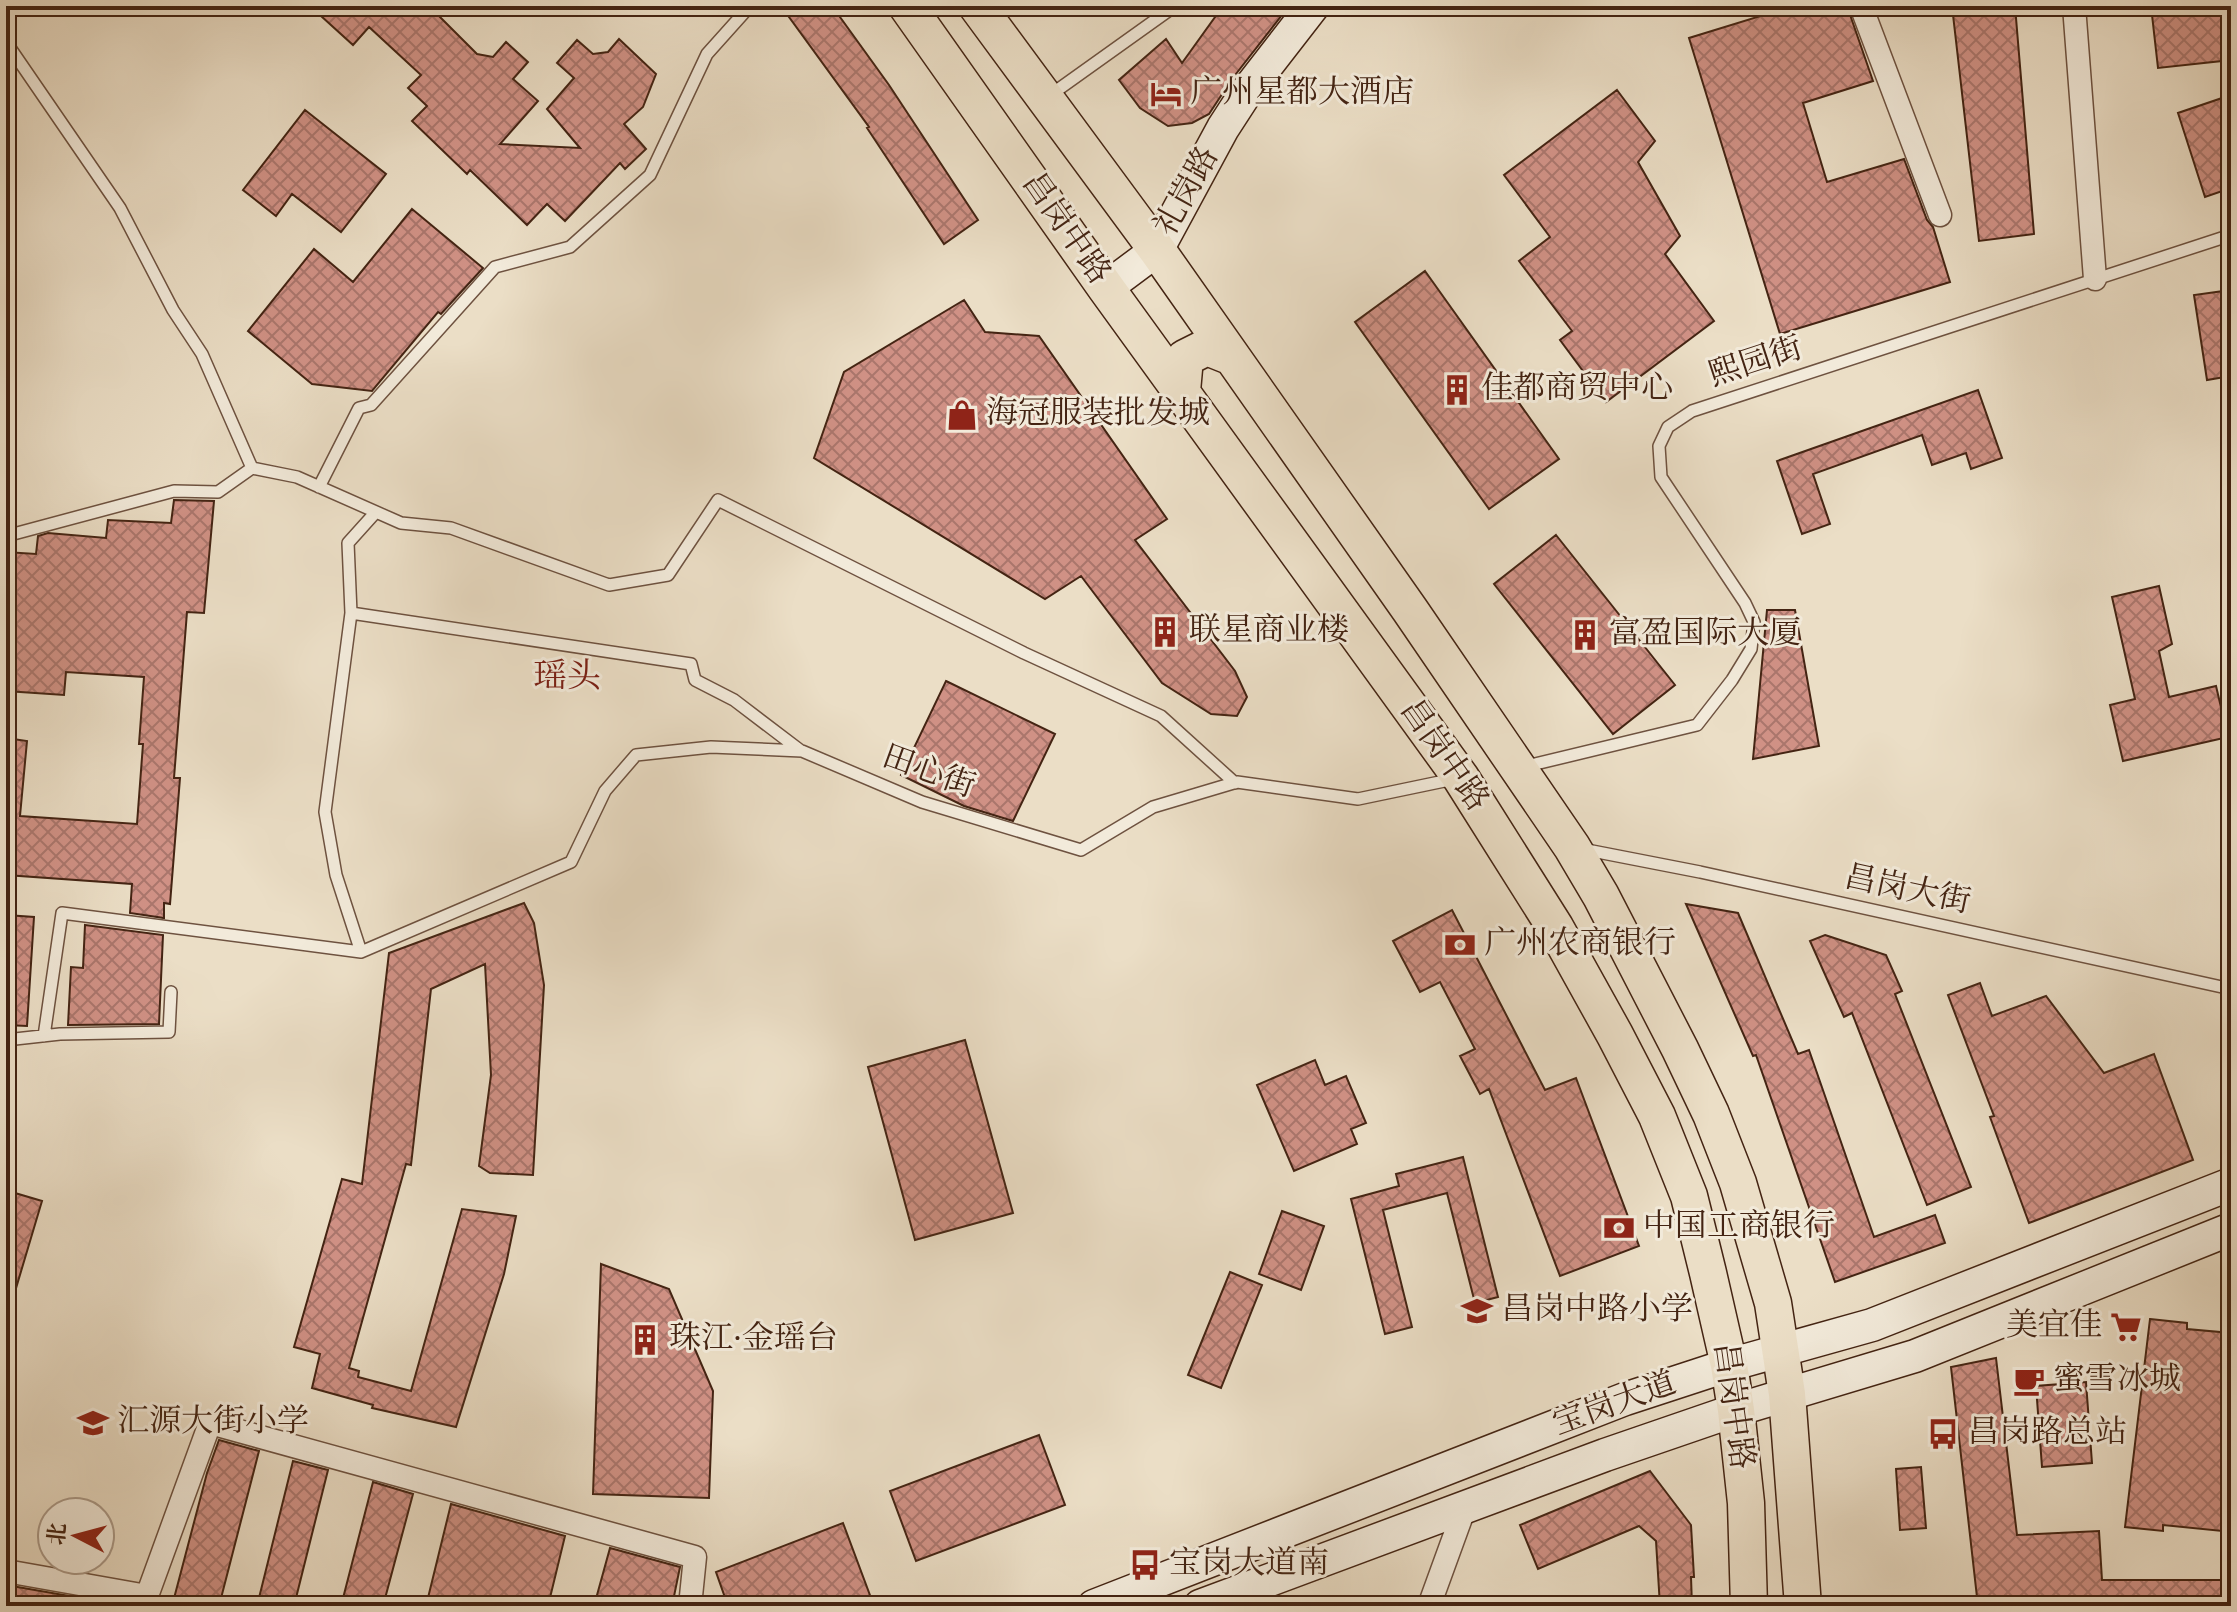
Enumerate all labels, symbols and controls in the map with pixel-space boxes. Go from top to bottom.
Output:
place label: 广州星都大酒店 [1190,75,1414,110]
hotel icon: 广州星都大酒店 [1149,77,1183,111]
street label: 礼岗路 [1148,141,1225,242]
street label: 昌岗中路 [1015,166,1117,291]
street label: 熙园街 [1704,330,1807,393]
place label: 佳都商贸中心 [1481,370,1673,406]
building icon: 佳都商贸中心 [1440,373,1474,407]
place label: 海冠服装批发城 [986,395,1210,431]
shop icon: 海冠服装批发城 [945,398,979,432]
place label: 联星商业楼 [1189,612,1349,648]
building icon: 联星商业楼 [1148,615,1182,649]
place label: 富盈国际大厦 [1609,615,1801,651]
building icon: 富盈国际大厦 [1568,618,1602,652]
district label: 瑶头 [533,658,601,695]
street label: 昌岗中路 [1393,693,1495,818]
street label: 田心街 [877,739,980,804]
street label: 昌岗大街 [1841,859,1974,920]
place label: 广州农商银行 [1484,925,1676,961]
bank icon: 广州农商银行 [1443,928,1477,962]
place label: 中国工商银行 [1643,1208,1835,1244]
bank icon: 中国工商银行 [1602,1211,1636,1245]
place label: 昌岗中路小学 [1501,1292,1693,1327]
school or university icon: 昌岗中路小学 [1460,1294,1494,1328]
place label: 美宜佳 [2006,1308,2102,1343]
supermarket icon: 美宜佳 [2109,1310,2143,1344]
place label: 珠江·金瑶台 [669,1320,838,1356]
building icon: 珠江·金瑶台 [628,1323,662,1357]
street label: 昌岗中路 [1707,1340,1760,1472]
place label: 蜜雪冰城 [2053,1361,2181,1397]
cafe icon: 蜜雪冰城 [2012,1364,2046,1398]
street label: 宝岗大道 [1548,1365,1681,1442]
place label: 汇源大街小学 [117,1404,309,1439]
school or university icon: 汇源大街小学 [76,1406,110,1440]
place label: 昌岗路总站 [1967,1415,2127,1450]
bus stop icon: 昌岗路总站 [1926,1417,1960,1451]
north arrow [36,1496,116,1576]
text: 北 [45,1522,70,1546]
place label: 宝岗大道南 [1169,1546,1329,1581]
bus stop icon: 宝岗大道南 [1128,1548,1162,1582]

